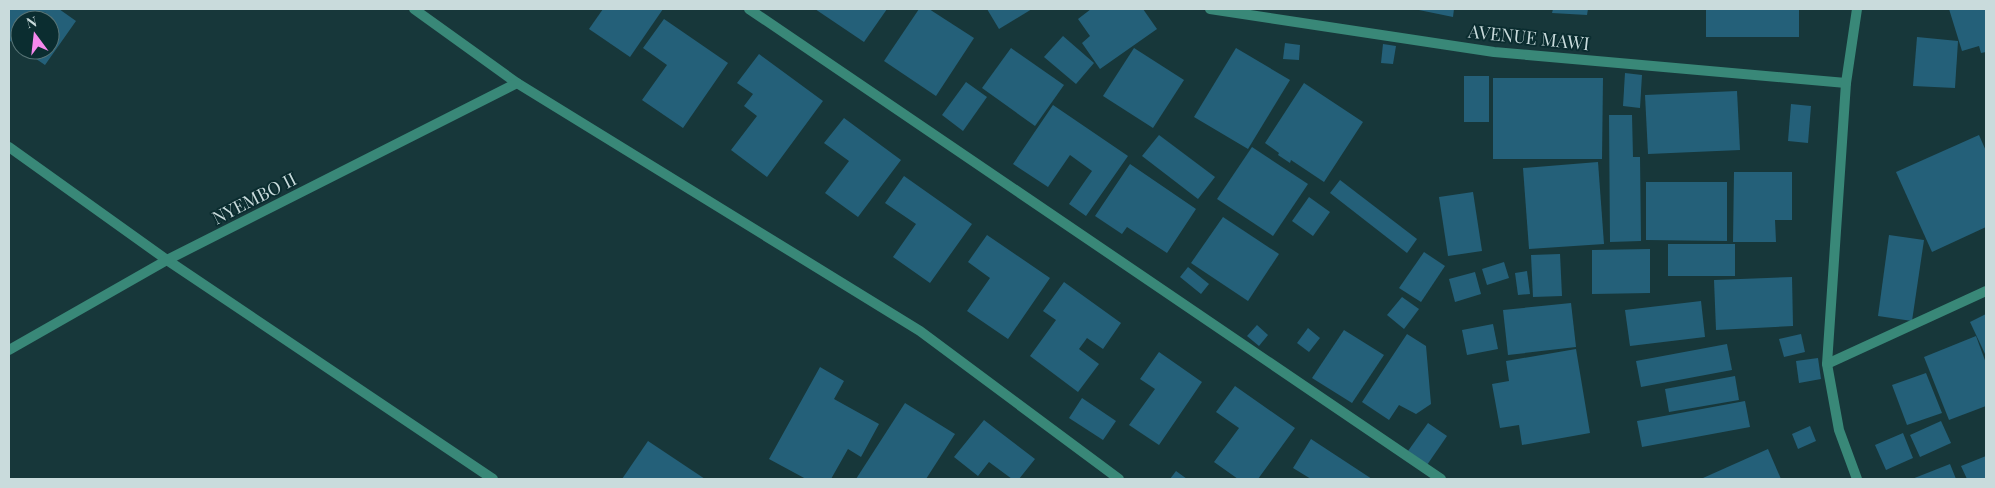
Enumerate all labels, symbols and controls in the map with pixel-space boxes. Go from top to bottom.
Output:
north arrow [10,10,60,60]
text: N [24,11,39,32]
street label: AVENUE MAWI [1466,19,1591,55]
street label: NYEMBO II [208,167,300,229]

